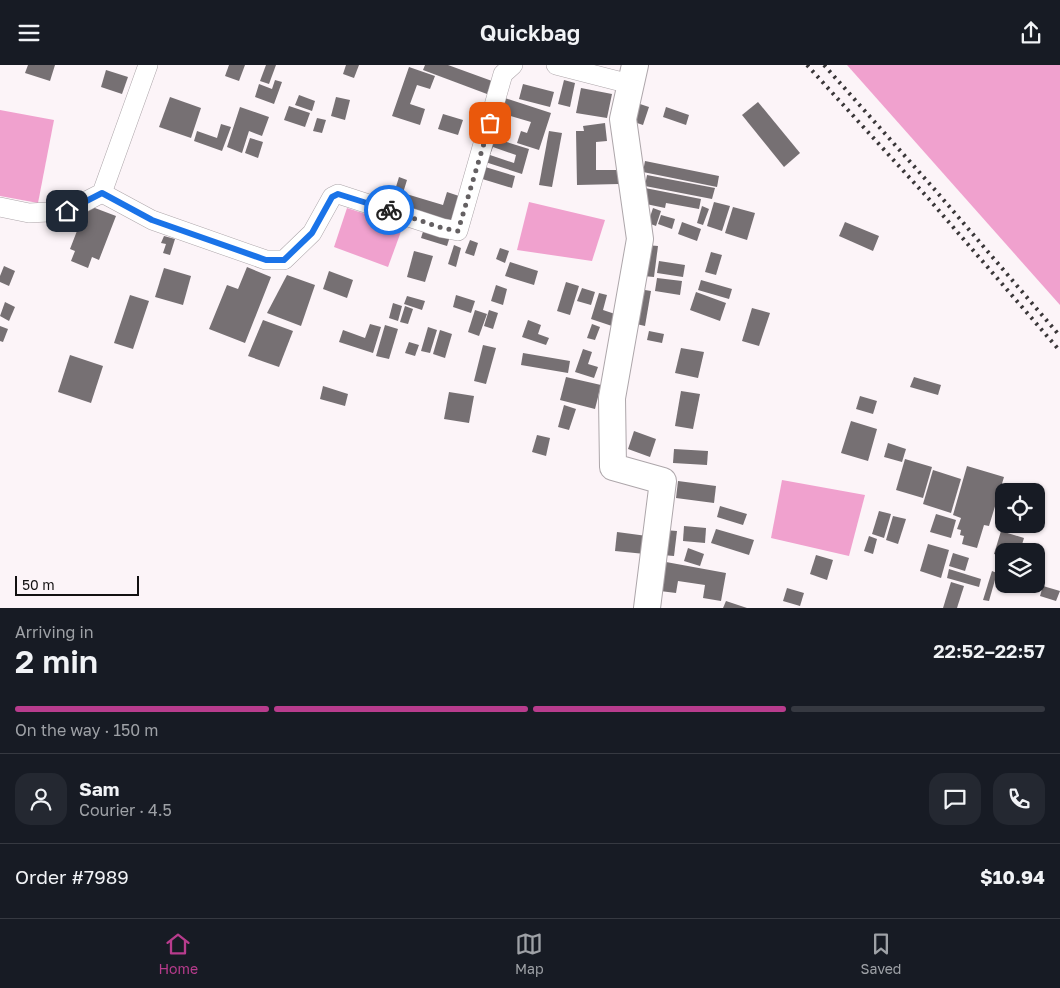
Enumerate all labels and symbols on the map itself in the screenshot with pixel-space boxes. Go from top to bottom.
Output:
pin [469,102,511,144]
courier [364,185,414,235]
pin [46,190,88,232]
scale bar [15,573,139,596]

